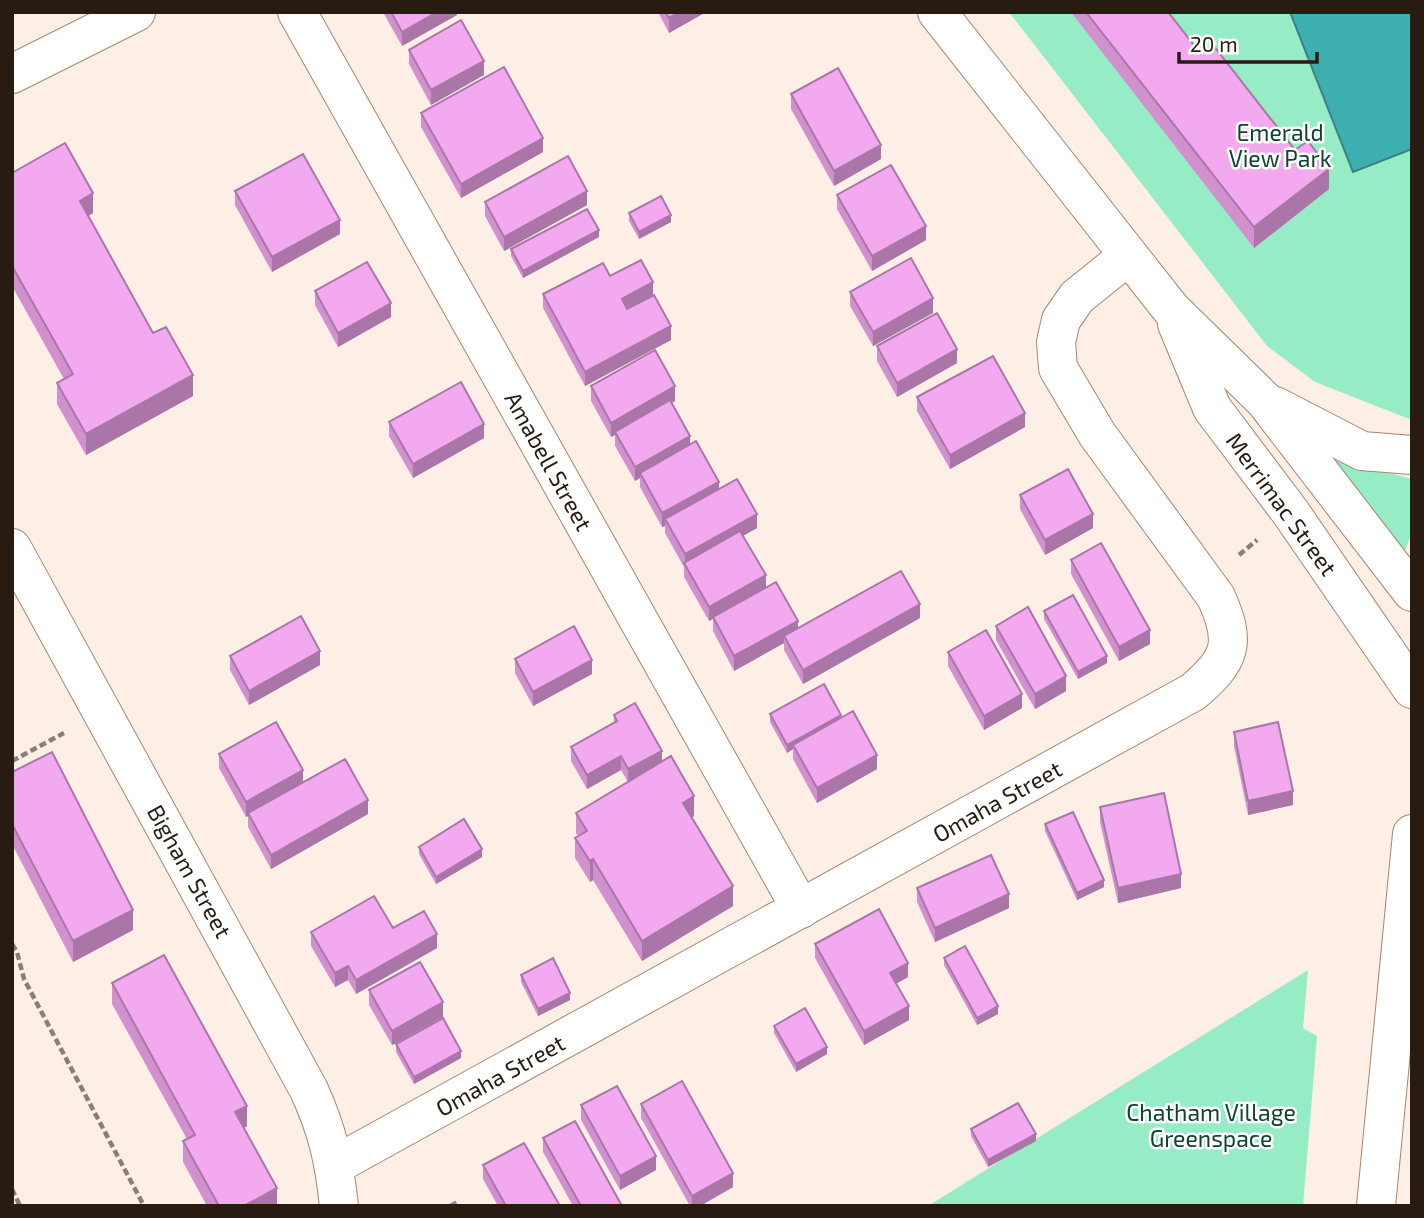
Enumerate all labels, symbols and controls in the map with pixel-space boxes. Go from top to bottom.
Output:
scale bar [1179,21,1317,65]
text: 20 m [1190,31,1238,56]
park label: Emerald View Park [1229,118,1332,172]
street label: Amabell Street [499,387,599,536]
street label: Merrimac Street [1221,427,1343,581]
street label: Omaha Street [928,754,1067,848]
street label: Bigham Street [142,799,238,943]
street label: Omaha Street [431,1028,570,1122]
park label: Chatham Village Greenspace [1126,1098,1296,1152]

